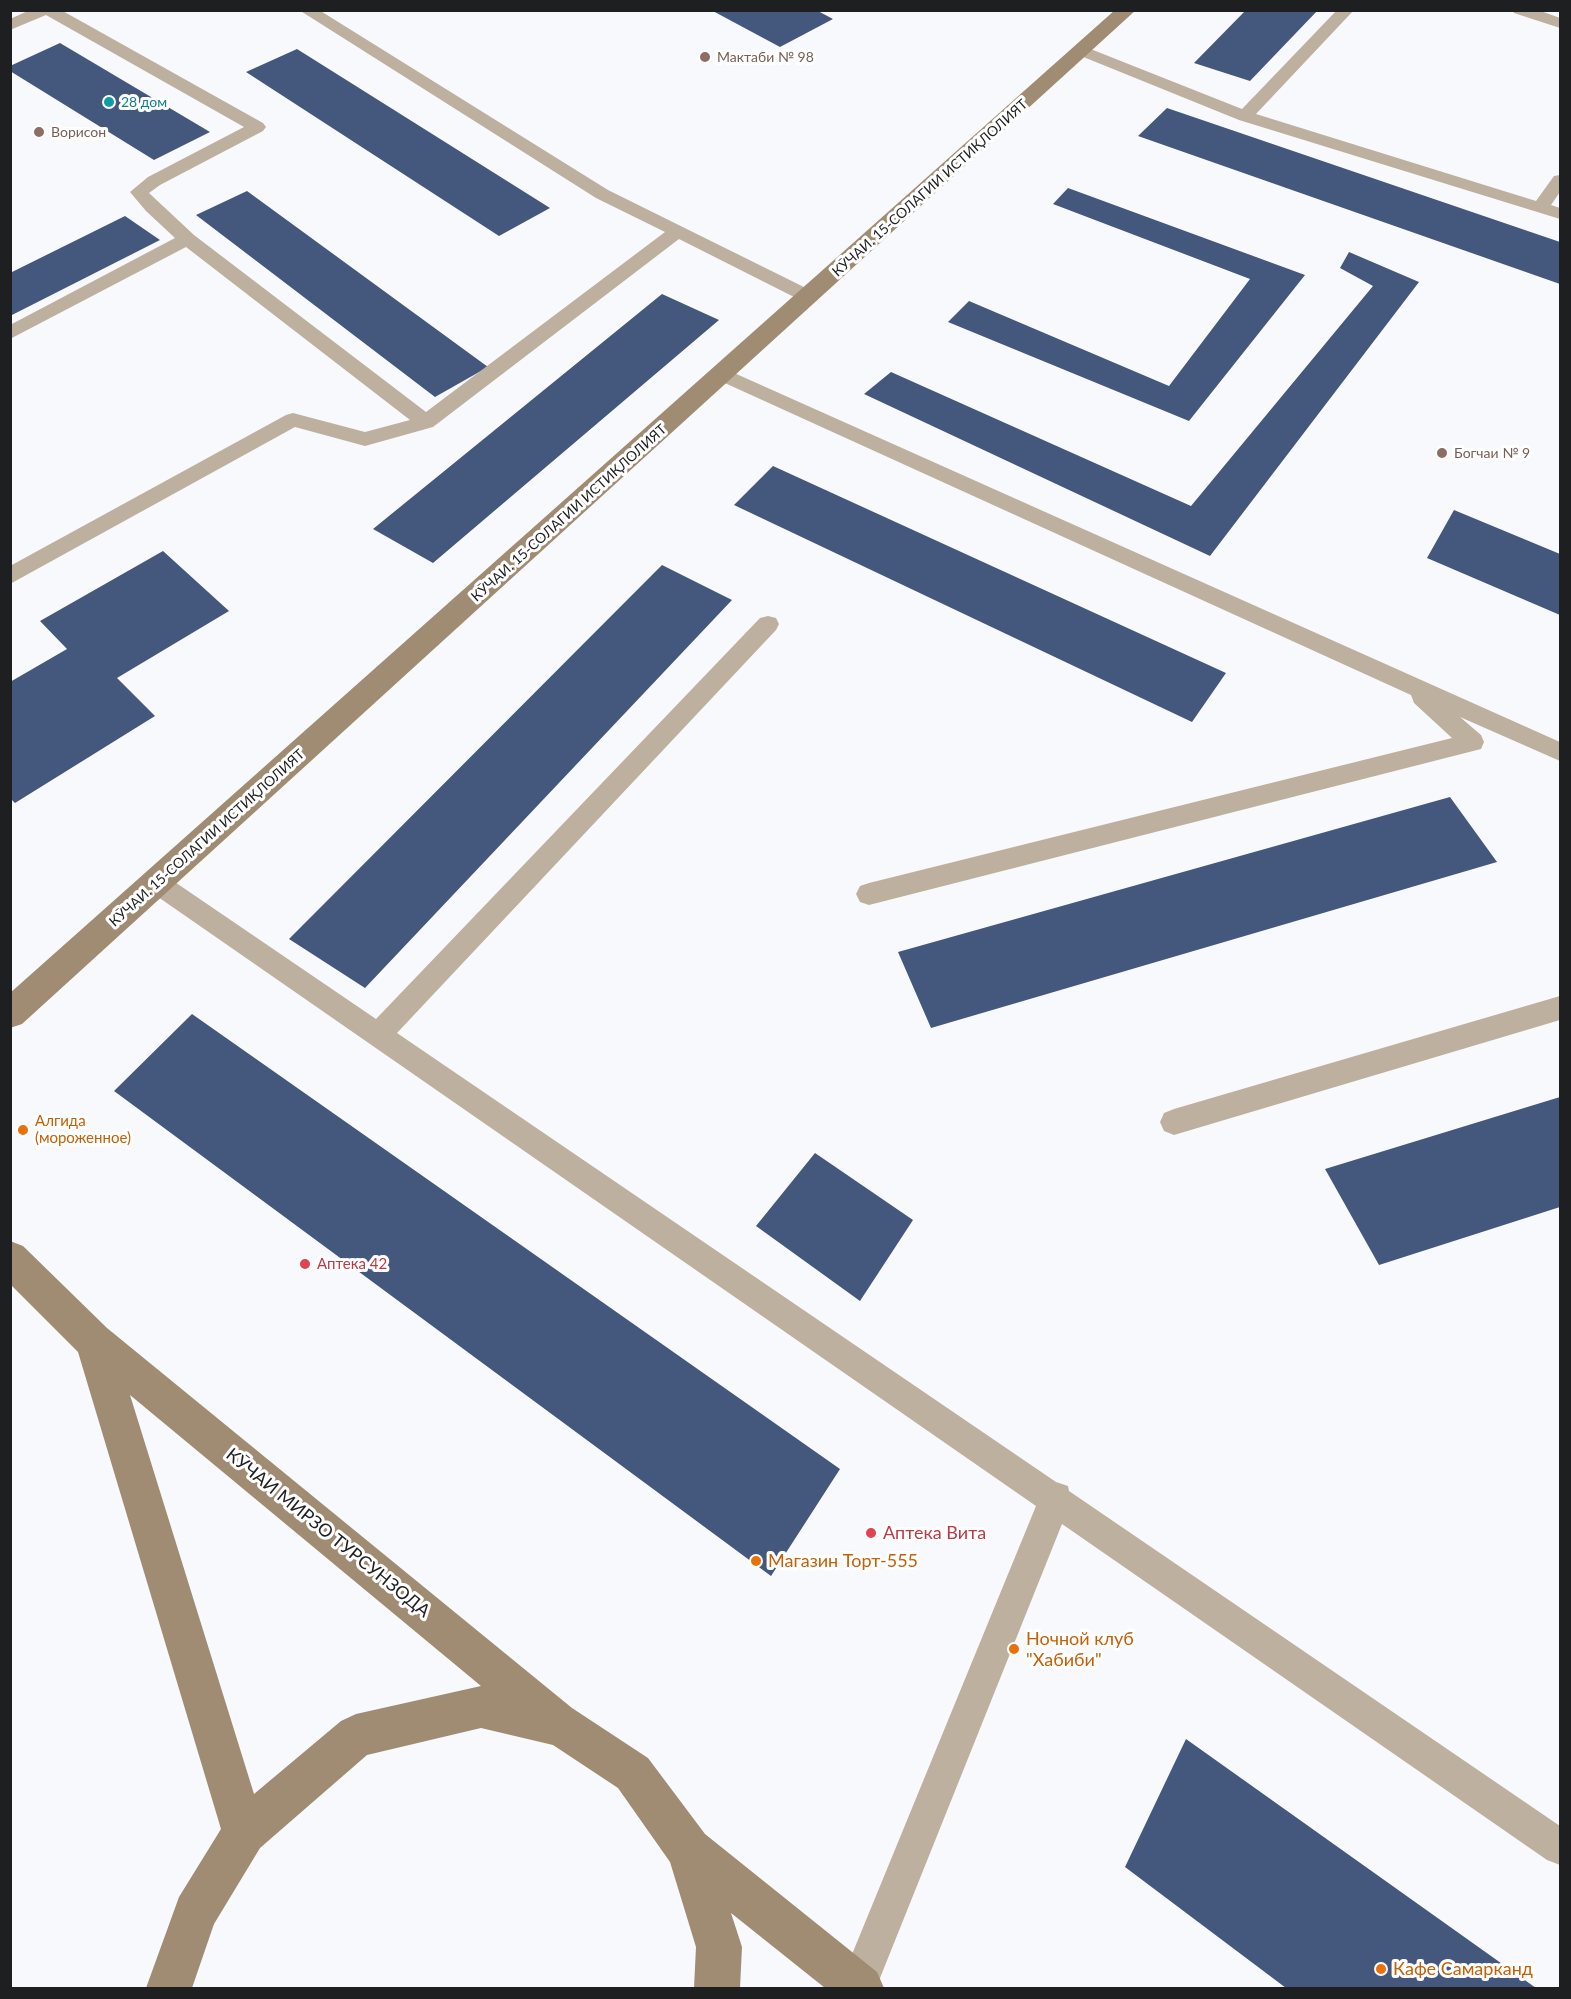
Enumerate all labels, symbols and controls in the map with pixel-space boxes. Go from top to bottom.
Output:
place label: Мактаби № 98 [717,49,814,65]
marker: Мактаби № 98 [698,50,712,64]
place label: 28 дом [121,94,167,110]
marker: 28 дом [102,95,116,109]
street label: КӮЧАИ. 15-СОЛАГИИ ИСТИҚЛОЛИЯТ [829,96,1031,280]
place label: Ворисон [51,124,106,140]
marker: Ворисон [32,125,46,139]
street label: КӮЧАИ. 15-СОЛАГИИ ИСТИҚЛОЛИЯТ [468,421,670,605]
place label: Богчаи № 9 [1454,445,1530,461]
marker: Богчаи № 9 [1435,446,1449,460]
street label: КӮЧАИ. 15-СОЛАГИИ ИСТИҚЛОЛИЯТ [106,746,308,930]
place label: Алгида (мороженное) [35,1112,131,1147]
marker: Алгида (мороженное) [16,1123,30,1137]
place label: Аптека 42 [317,1255,387,1273]
marker: Аптека 42 [298,1257,312,1271]
street label: КӮЧАИ МИРЗО ТУРСУНЗОДА [221,1444,435,1622]
place label: Аптека Вита [883,1522,986,1544]
marker: Аптека Вита [864,1526,878,1540]
place label: Магазин Торт-555 [768,1550,918,1572]
marker: Магазин Торт-555 [749,1554,763,1568]
place label: Ночной клуб "Хабиби" [1026,1628,1134,1670]
marker: Ночной клуб "Хабиби" [1007,1642,1021,1656]
place label: Кафе Самарканд [1393,1958,1533,1980]
marker: Кафе Самарканд [1374,1962,1388,1976]

